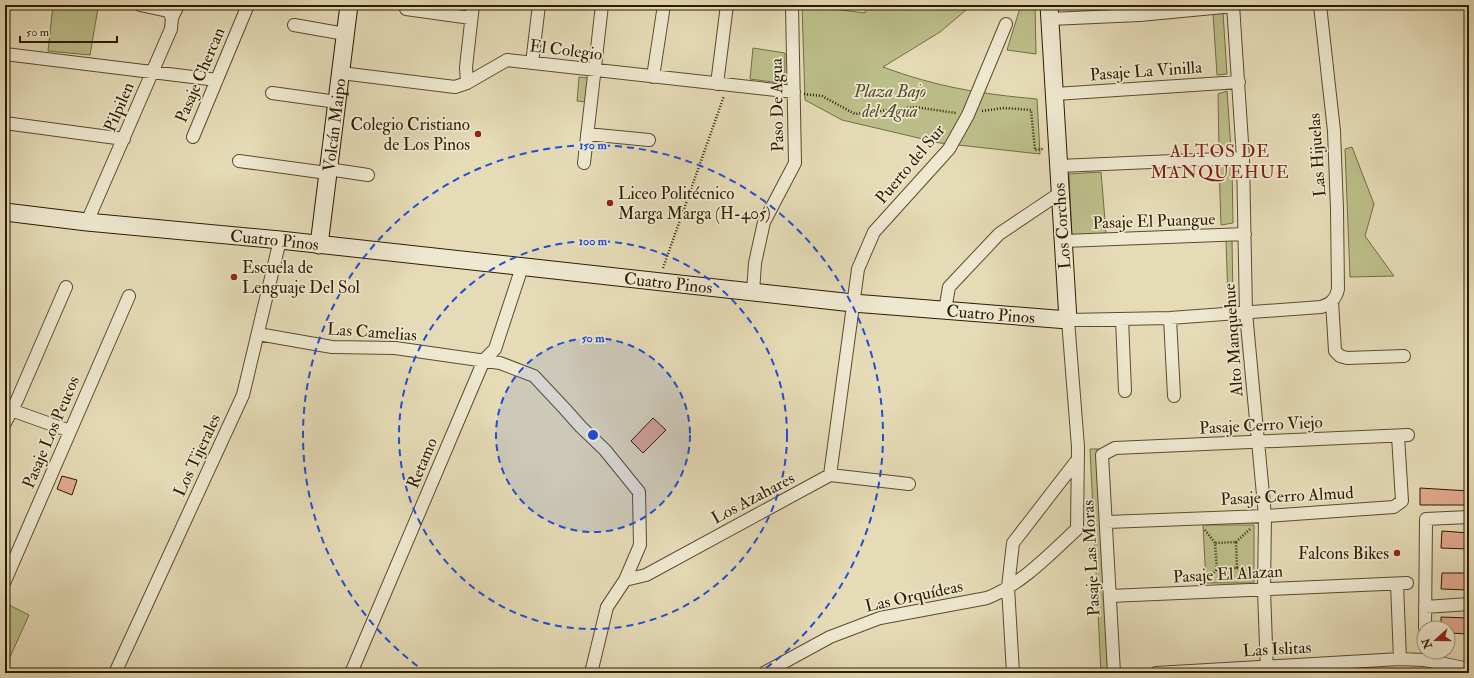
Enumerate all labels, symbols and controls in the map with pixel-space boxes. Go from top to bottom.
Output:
scale bar [20,18,117,44]
street label: Pasaje Chercan [171,24,230,126]
text: 50 m [26,25,50,40]
street label: El Colegio [528,35,604,65]
street label: Paso De Agua [766,57,788,152]
street label: Pasaje La Vinilla [1089,57,1204,85]
street label: Volcán Maipo [318,77,350,173]
street label: Pilpilen [99,79,140,135]
park label: Plaza Bajo del Agua [853,81,926,122]
street label: Las Hijuelas [1304,112,1330,198]
place label: Colegio Cristiano de Los Pinos [351,114,470,155]
street label: Puerto del Sur [871,119,950,208]
marker: Colegio Cristiano de Los Pinos [473,129,483,139]
text: 150 m [579,138,607,153]
district label: ALTOS DE MANQUEHUE [1150,140,1290,184]
street label: Los Corchos [1048,182,1075,270]
place label: Liceo Politécnico Marga Marga (H-405) [618,183,771,224]
marker: Liceo Politécnico Marga Marga (H-405) [605,198,615,208]
street label: Pasaje El Puangue [1092,208,1216,234]
street label: Cuatro Pinos [229,225,320,255]
text: 100 m [579,234,608,249]
place label: Escuela de Lenguaje Del Sol [242,257,361,298]
street label: Cuatro Pinos [623,267,714,298]
marker: Escuela de Lenguaje Del Sol [229,272,239,282]
street label: Alto Manquehue [1219,283,1248,398]
street label: Cuatro Pinos [946,300,1036,328]
street label: Las Camelias [326,318,418,346]
text: 50 m [581,331,605,346]
street label: Pasaje Los Peucos [18,372,84,491]
street label: Los Tijerales [169,410,225,500]
street label: Pasaje Cerro Viejo [1199,411,1323,439]
centre of rings [586,428,600,442]
street label: Retamo [402,435,442,491]
street label: Los Azahares [708,467,798,529]
street label: Pasaje Cerro Almud [1220,482,1355,510]
street label: Pasaje Las Moras [1077,499,1105,617]
place label: Falcons Bikes [1298,543,1389,564]
marker: Falcons Bikes [1392,548,1402,558]
street label: Pasaje El Alazan [1172,561,1284,587]
street label: Las Orquídeas [863,575,965,617]
north arrow [1416,620,1456,660]
text: N [1419,635,1435,651]
street label: Las Islitas [1242,637,1312,661]

